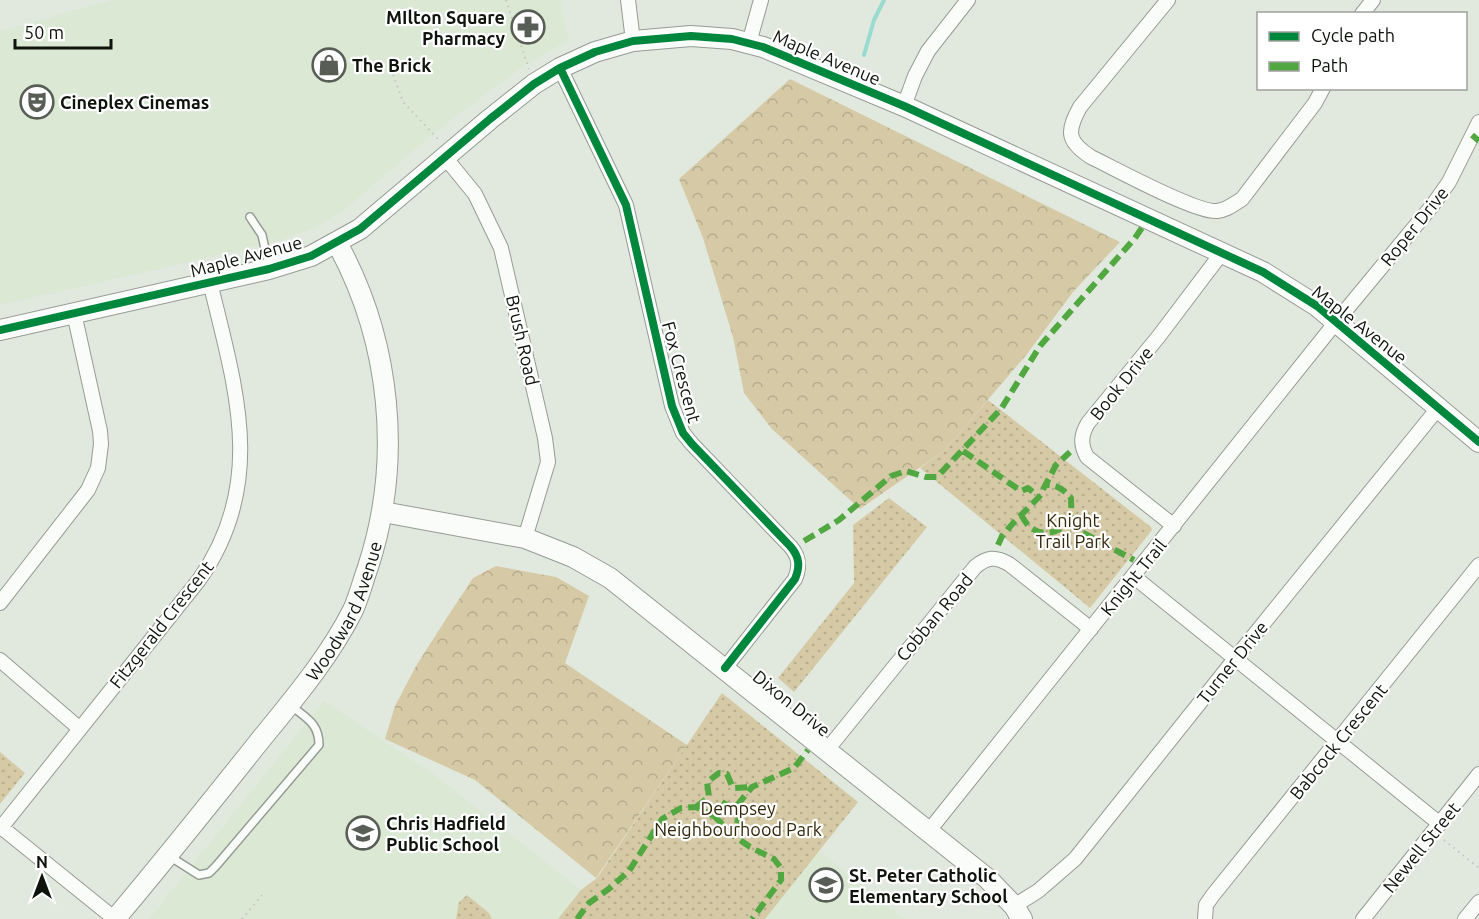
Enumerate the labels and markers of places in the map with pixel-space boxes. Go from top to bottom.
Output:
place label: MIlton Square Pharmacy [386,7,505,48]
pharmacy icon: MIlton Square Pharmacy [510,9,546,45]
shop icon: The Brick [311,47,347,83]
place label: The Brick [352,55,431,75]
theatre icon: Cineplex Cinemas [19,84,55,120]
place label: Cineplex Cinemas [60,92,209,112]
place label: Chris Hadfield Public School [386,813,506,854]
school or university icon: Chris Hadfield Public School [345,815,381,851]
place label: St. Peter Catholic Elementary School [849,865,1008,906]
school or university icon: St. Peter Catholic Elementary School [808,867,844,903]

